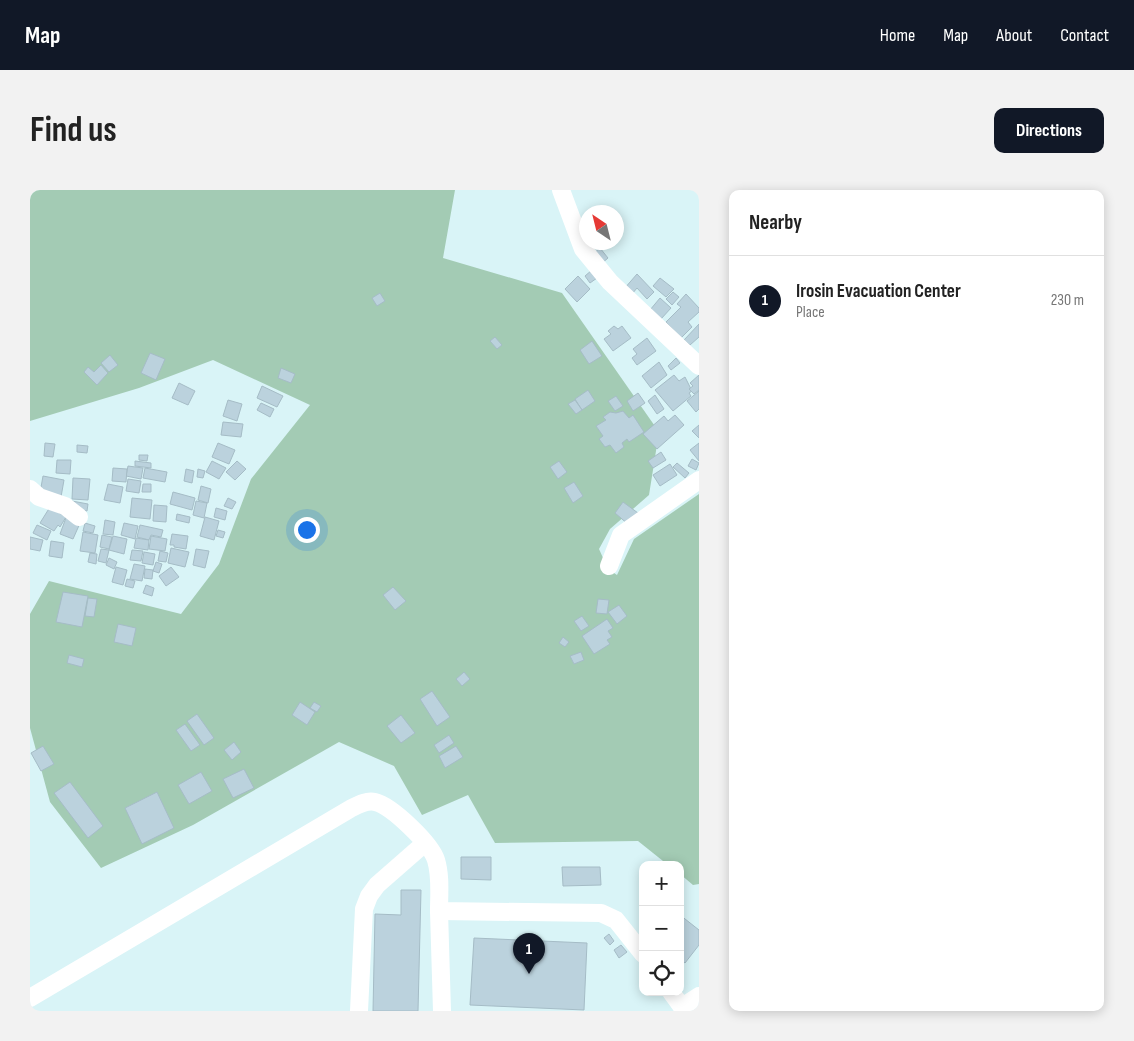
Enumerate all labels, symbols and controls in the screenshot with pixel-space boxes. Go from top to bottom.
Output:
text: Map [25,21,60,50]
text: Home [880,25,915,46]
text: Map [943,25,968,46]
text: About [996,25,1032,46]
text: Contact [1060,25,1109,46]
button: Directions [994,108,1104,153]
text: Find us [30,109,117,152]
north arrow [579,205,624,250]
text: Nearby [749,210,802,235]
text: Irosin Evacuation Center [796,280,961,303]
text: 1 [762,291,768,310]
text: 230 m [1051,291,1084,310]
text: Place [796,303,825,322]
your location [294,517,320,543]
map controls [639,861,684,996]
button: + [639,861,684,906]
button: − [639,906,684,951]
pin: 1 [513,933,545,974]
button: locate [639,951,684,996]

